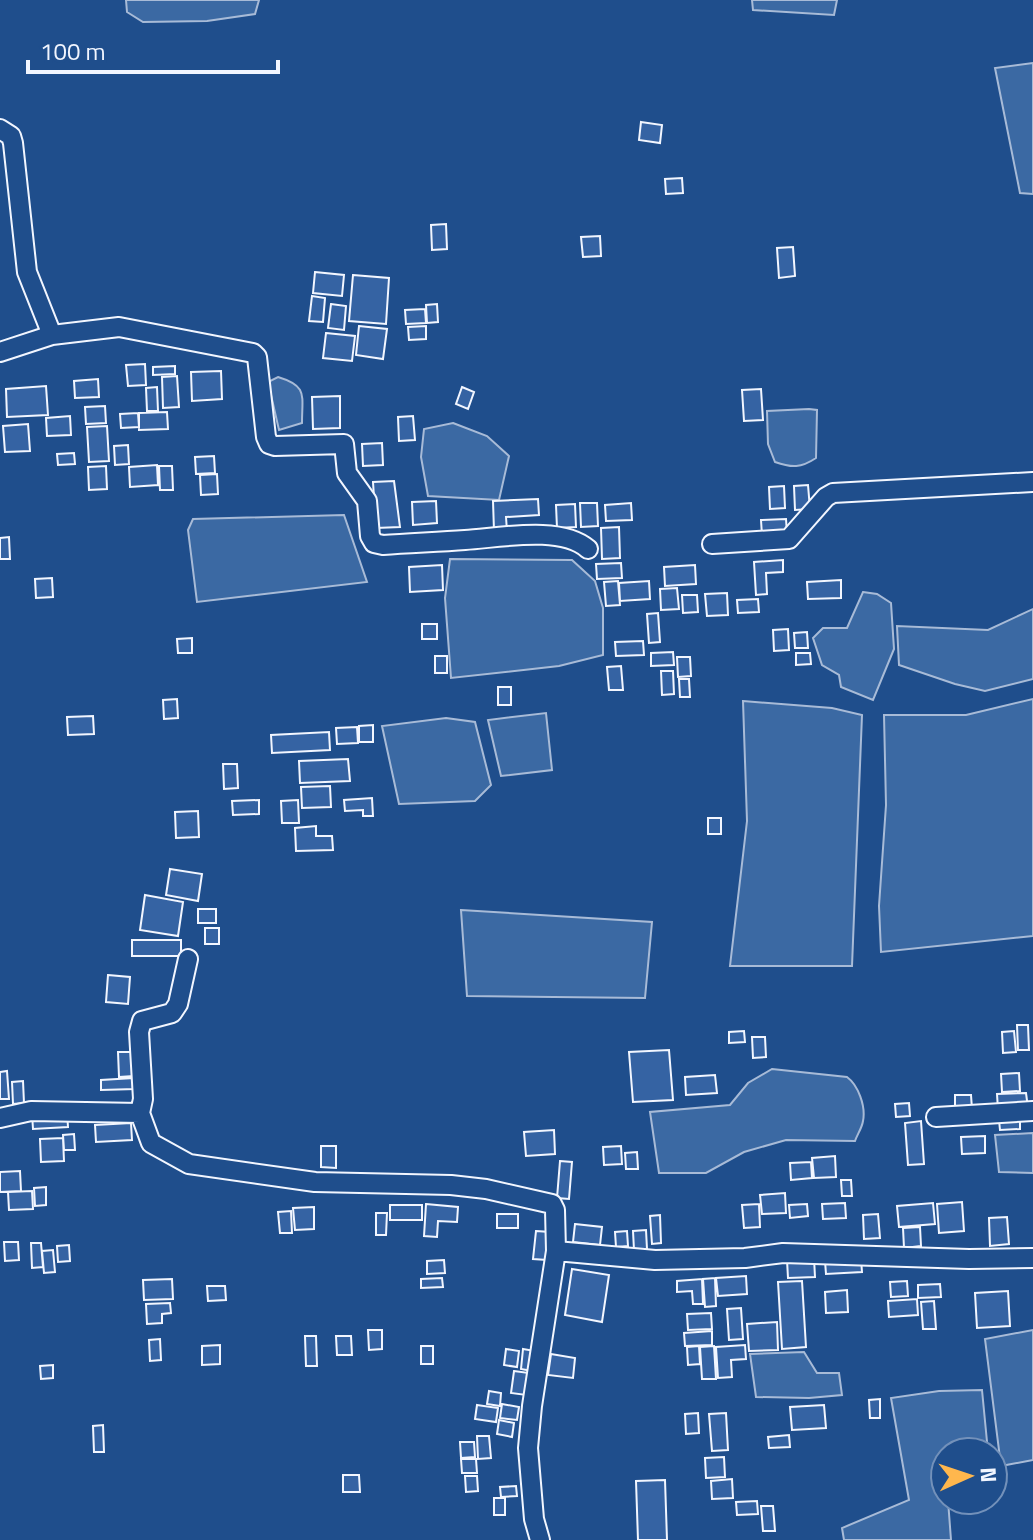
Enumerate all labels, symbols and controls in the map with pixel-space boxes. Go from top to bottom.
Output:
scale bar [28,24,278,74]
text: 100 m [40,33,106,69]
north arrow [929,1436,1009,1516]
text: N [972,1466,1006,1483]

